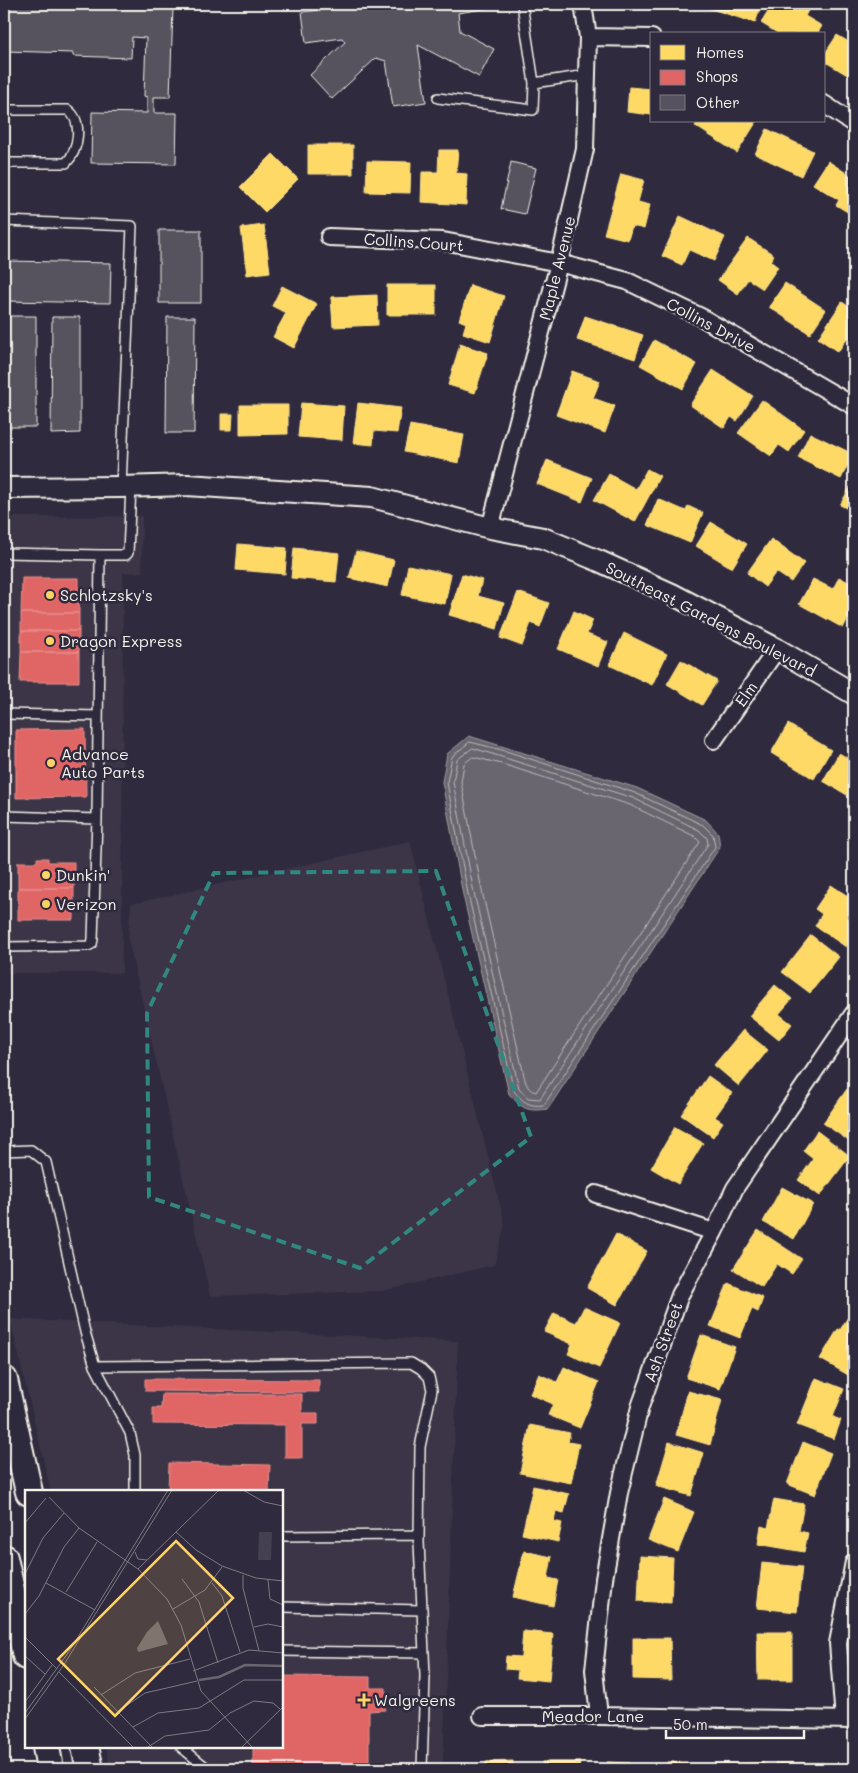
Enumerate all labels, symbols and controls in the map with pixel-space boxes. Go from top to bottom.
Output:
legend [650,32,826,122]
text: Homes [696,42,744,62]
text: Shops [696,66,738,86]
text: Other [696,92,740,112]
street label: Maple Avenue [533,213,580,322]
street label: Collins Court [363,228,465,255]
street label: Collins Drive [663,292,759,357]
street label: Southeast Gardens Boulevard [602,556,820,681]
place label: Schlotzsky's [60,584,153,605]
marker: Schlotzsky's [44,589,56,601]
place label: Dragon Express [60,630,182,651]
marker: Dragon Express [44,635,56,647]
street label: Elm [730,677,762,710]
place label: Advance Auto Parts [61,743,145,782]
marker: Advance Auto Parts [45,757,57,769]
place label: Dunkin' [56,864,110,885]
marker: Dunkin' [40,869,52,881]
place label: Verizon [56,893,116,914]
marker: Verizon [40,898,52,910]
street label: Ash Street [638,1299,687,1385]
inset map [25,1490,282,1748]
place label: Walgreens [374,1689,456,1710]
marker: Walgreens [358,1694,370,1706]
street label: Meador Lane [542,1705,644,1726]
scale bar [666,1708,803,1740]
text: 50 m [673,1714,708,1734]

